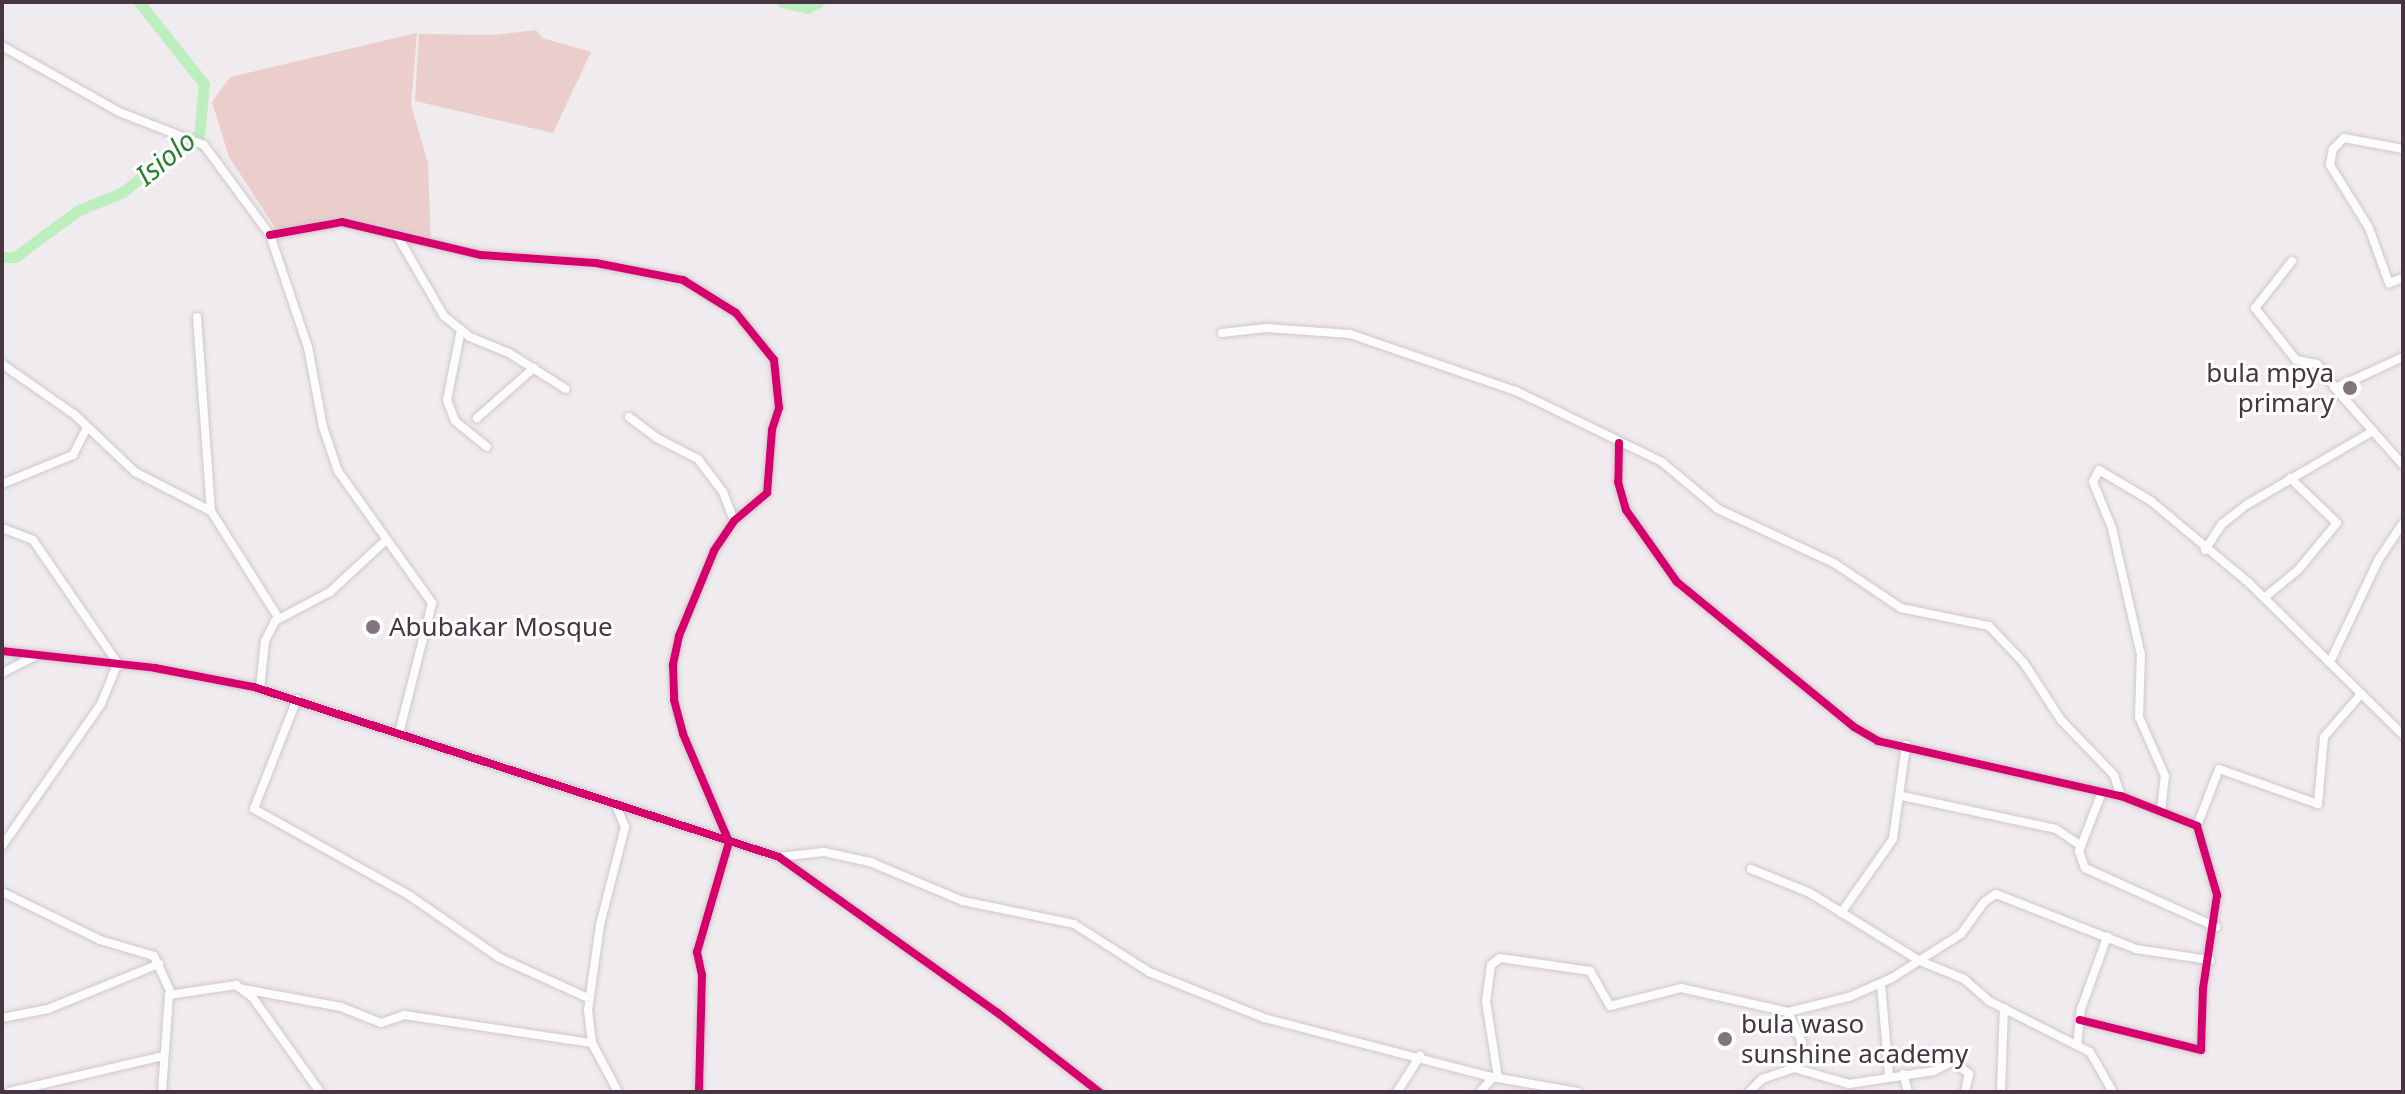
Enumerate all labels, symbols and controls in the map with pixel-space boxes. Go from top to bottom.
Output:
water label: Isiolo [128,123,202,191]
place label: bula mpya primary [2206,357,2334,418]
marker: bula mpya primary [2341,379,2359,397]
place label: Abubakar Mosque [389,611,613,643]
marker: Abubakar Mosque [364,618,382,636]
place label: bula waso sunshine academy [1741,1008,1968,1070]
marker: bula waso sunshine academy [1716,1030,1734,1048]

